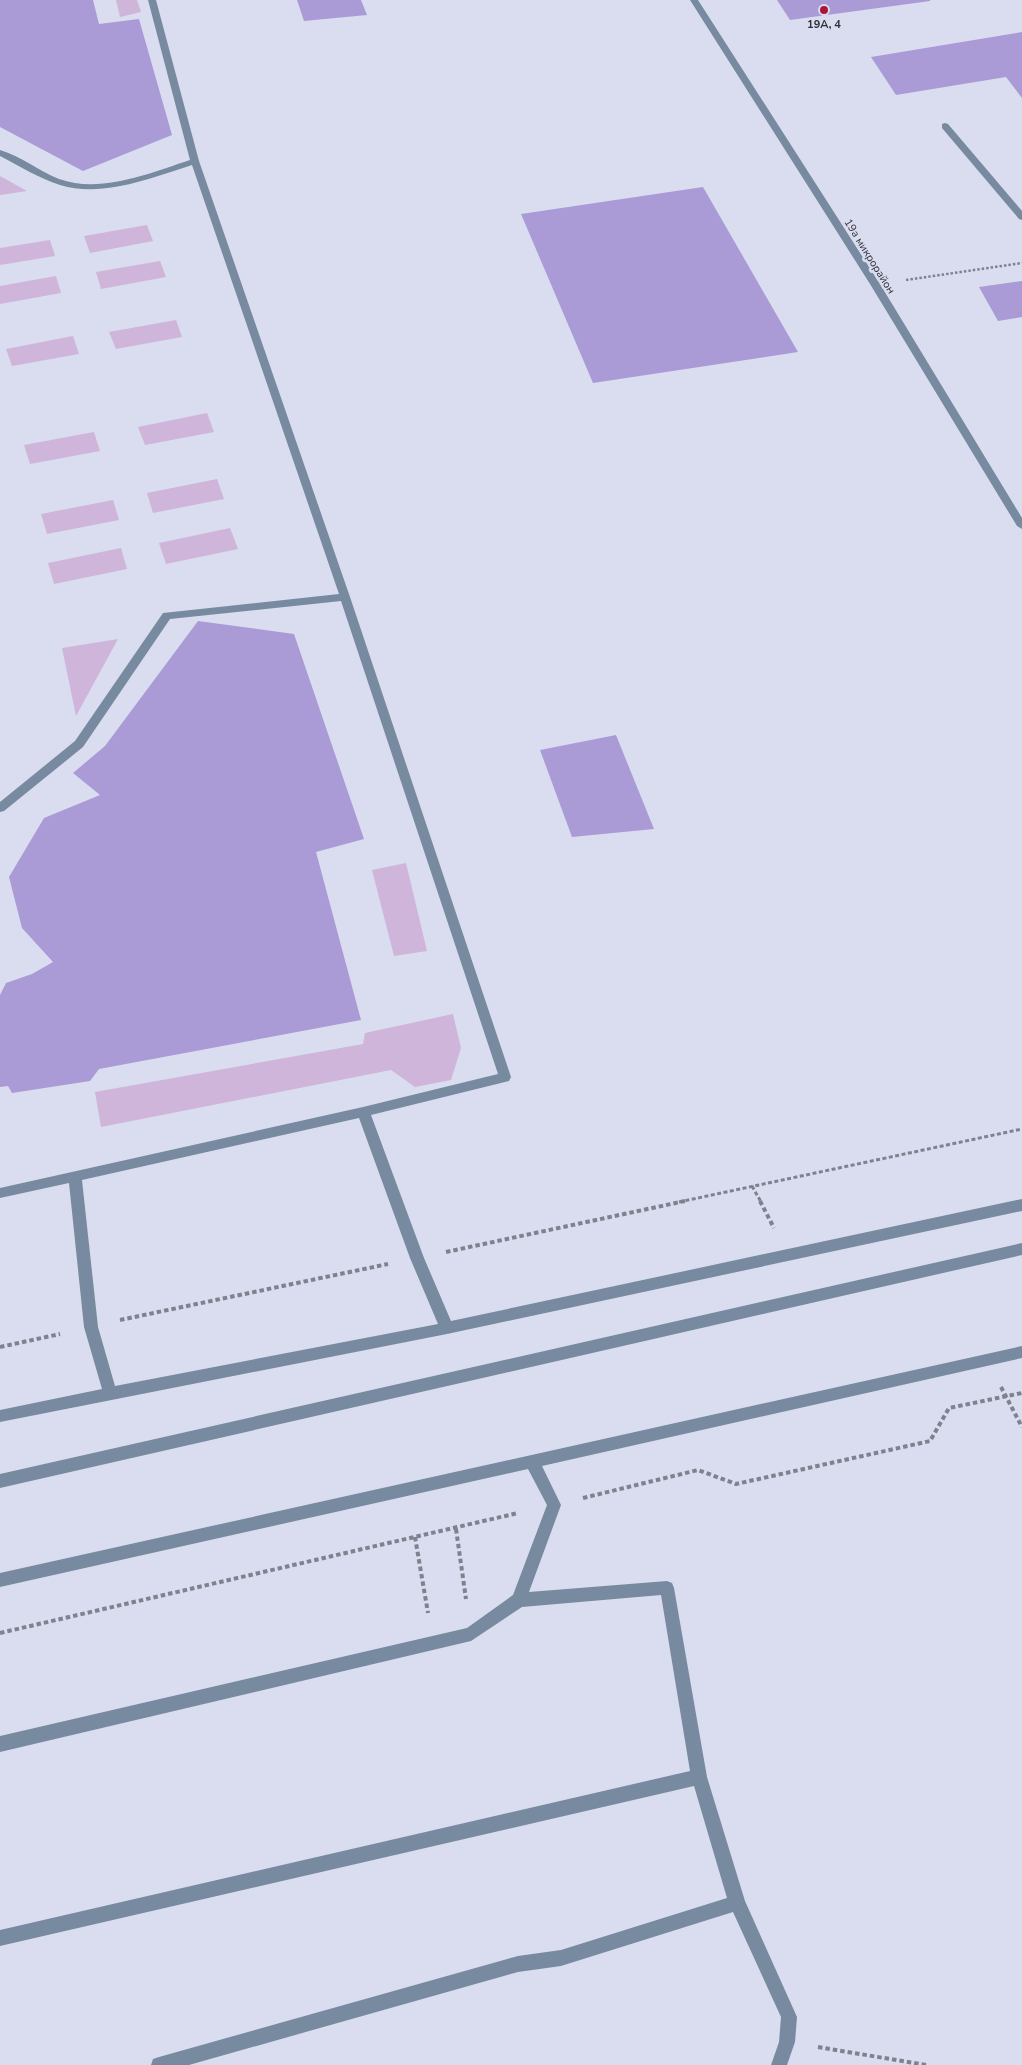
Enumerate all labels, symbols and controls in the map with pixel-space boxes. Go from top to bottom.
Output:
marker: 19А, 4 [818,4,830,16]
place label: 19А, 4 [807,17,841,32]
street label: 19а микрорайон [840,216,899,297]

